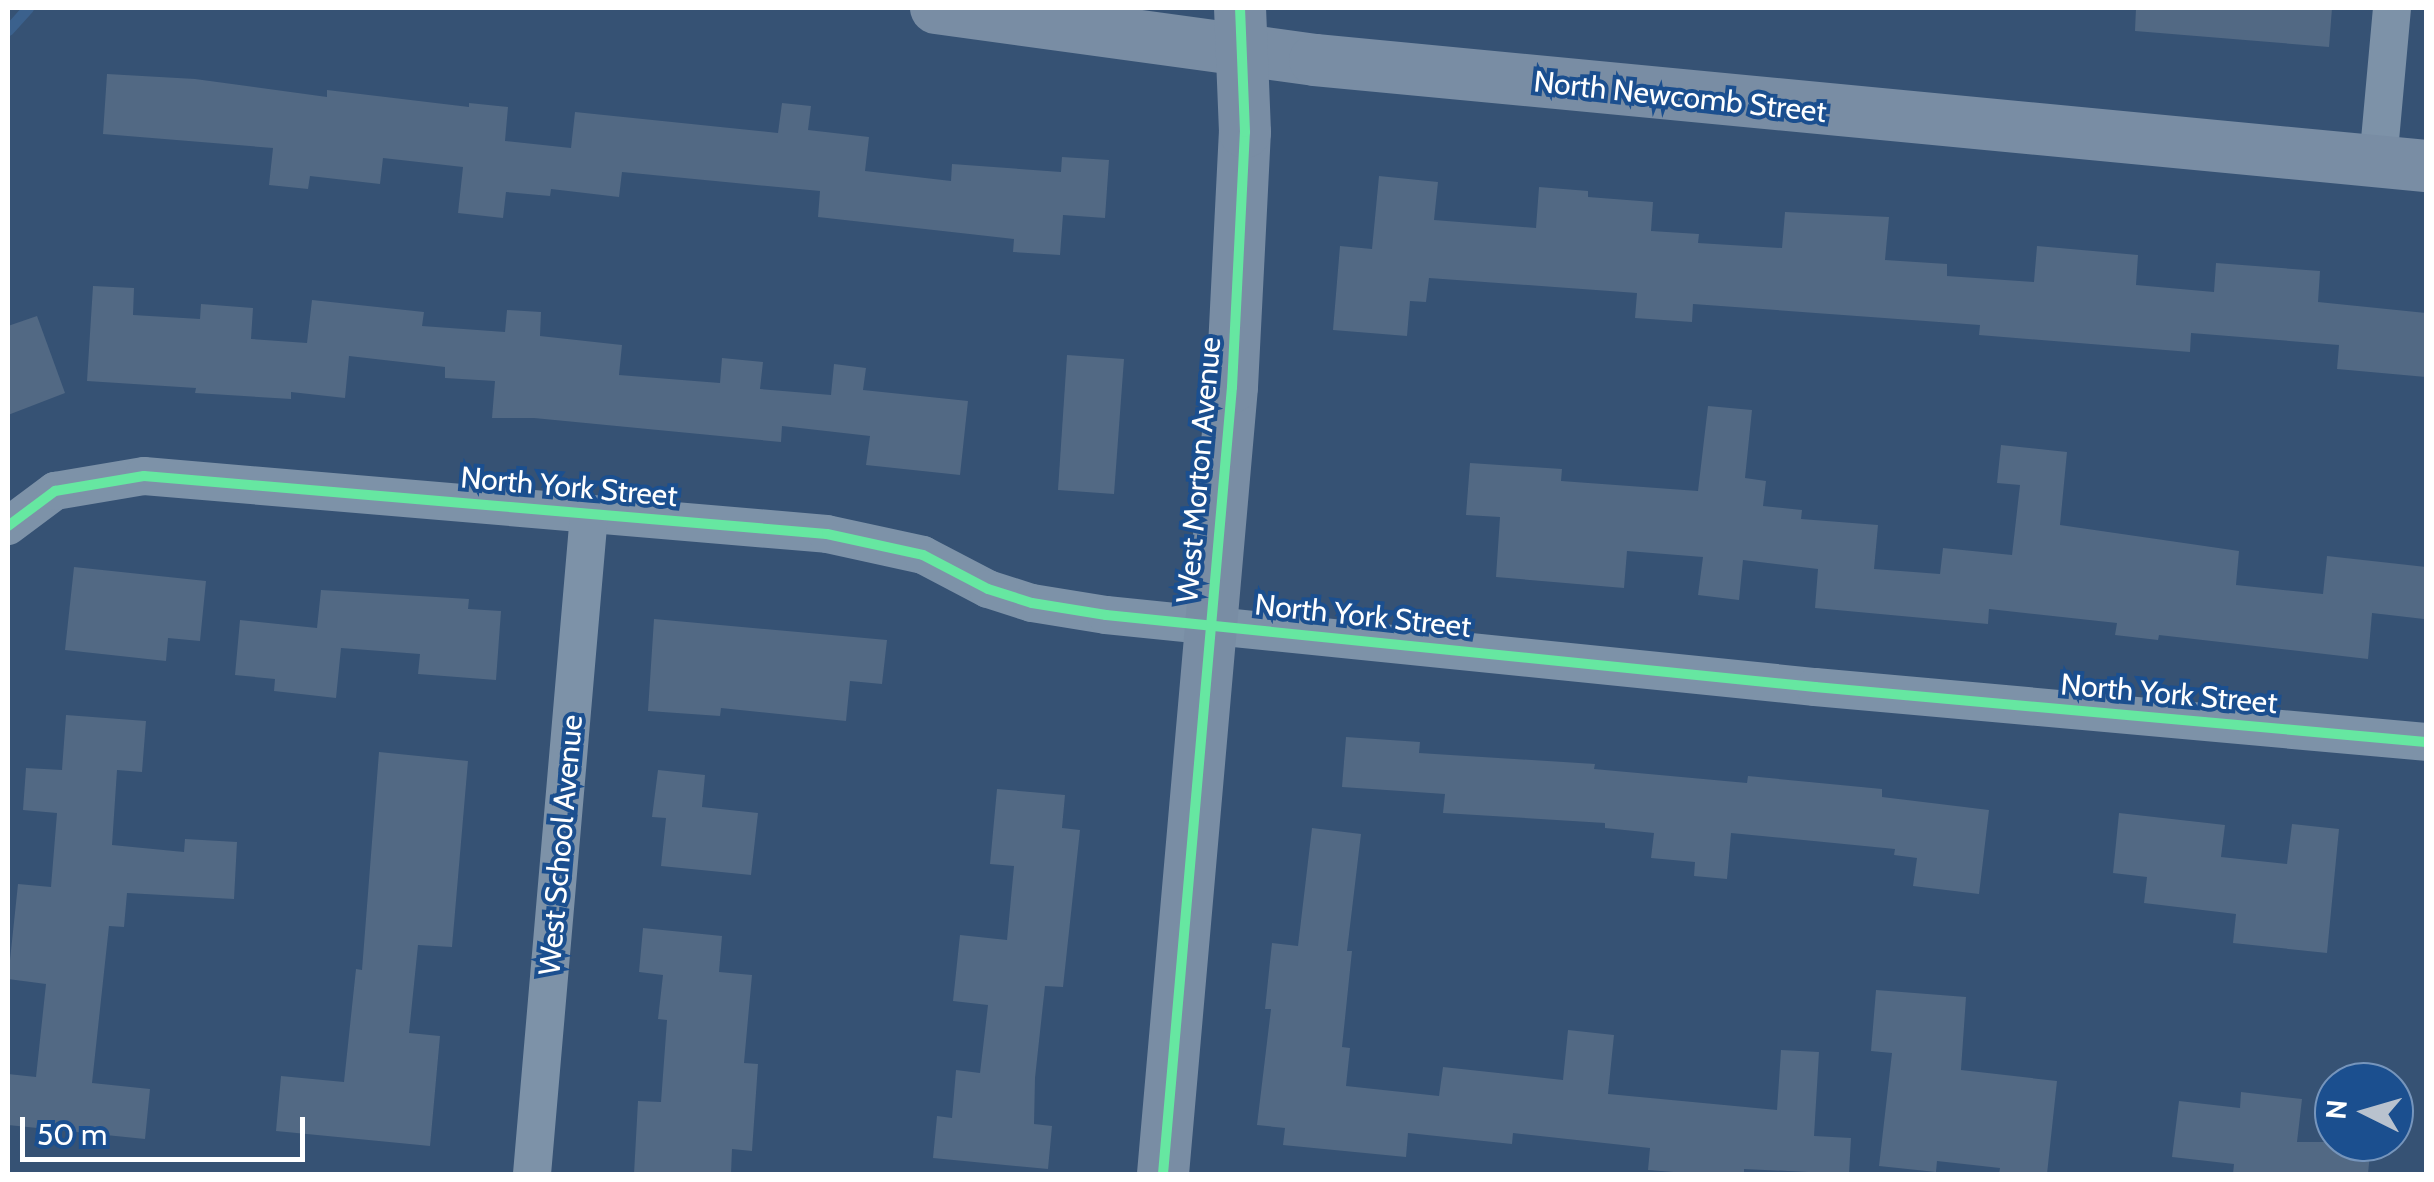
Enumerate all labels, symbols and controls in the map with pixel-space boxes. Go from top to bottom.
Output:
street label: North Newcomb Street [1532,64,1828,130]
street label: West Morton Avenue [1169,335,1229,605]
street label: North York Street [459,460,679,514]
street label: North York Street [1253,587,1473,645]
street label: North York Street [2059,667,2279,721]
street label: West School Avenue [532,713,590,977]
north arrow [2314,1062,2414,1162]
scale bar [25,1097,310,1159]
text: N [2318,1098,2354,1121]
text: 50 m [37,1116,107,1153]

